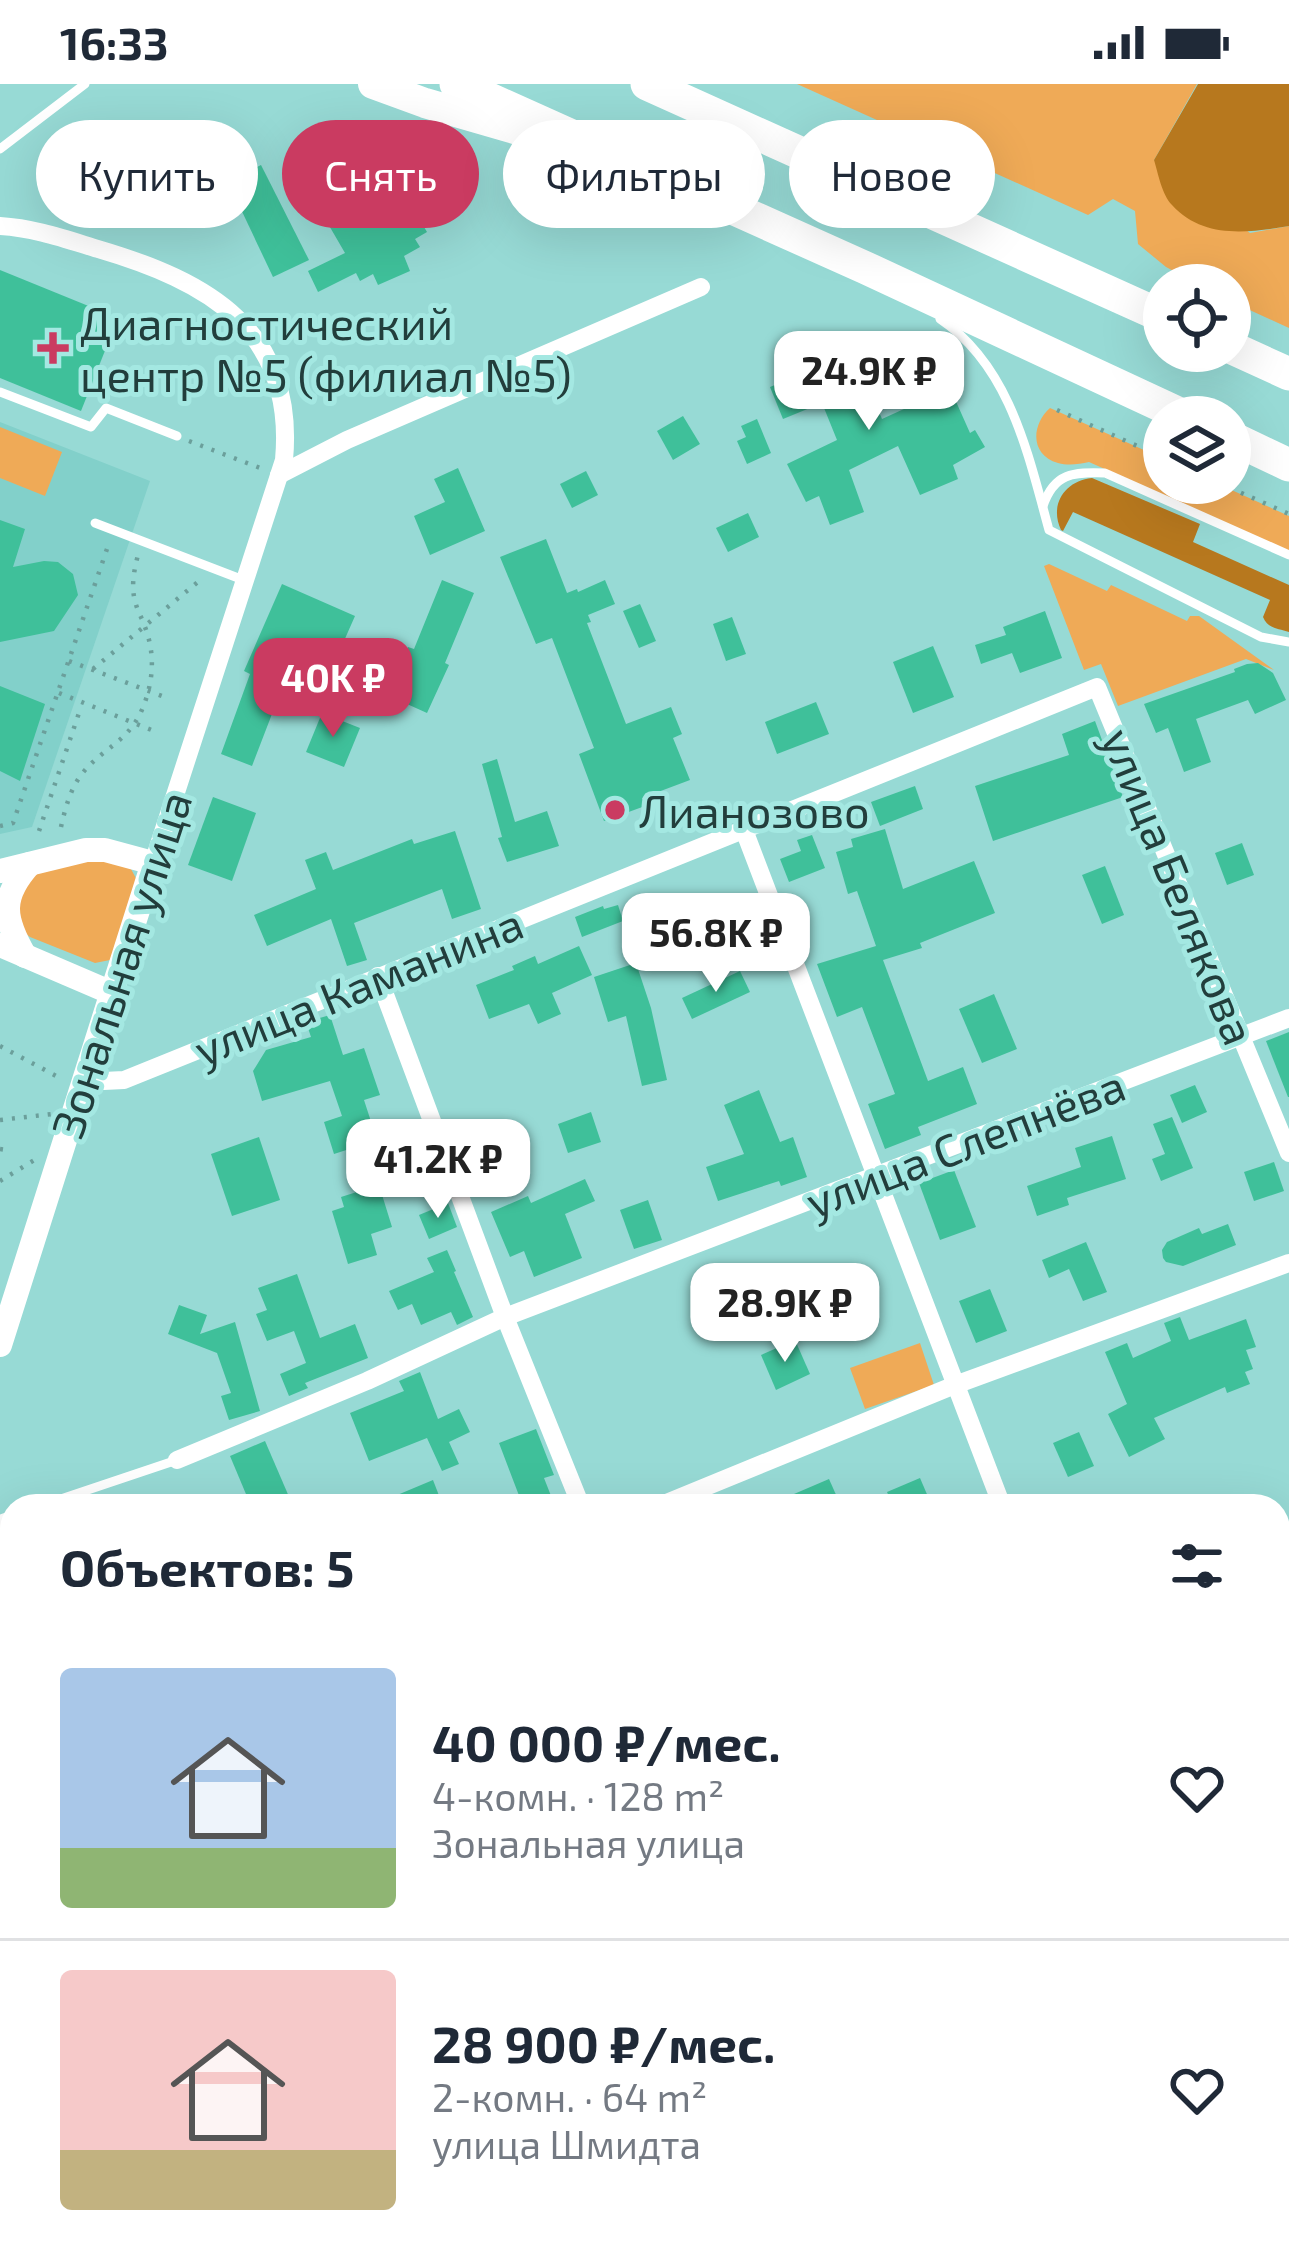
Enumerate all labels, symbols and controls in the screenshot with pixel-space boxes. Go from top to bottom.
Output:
text: 16:33 [60,15,169,69]
chip: Купить [36,120,258,228]
chip: Снять [282,120,479,228]
chip: Фильтры [503,120,765,228]
chip: Новое [789,120,995,228]
map controls [1143,264,1251,504]
button: locate [1143,264,1251,372]
place label: Диагностический центр №5 (филиал №5) [80,295,572,401]
pin: 24.9K ₽ [758,331,980,433]
marker: Диагностический центр №5 (филиал №5) [37,332,69,364]
text: 24.9K ₽ [801,346,937,393]
button: layers [1143,396,1251,504]
pin: 40K ₽ [249,638,417,740]
text: 40K ₽ [280,653,386,700]
street label: улица Белякова [1091,720,1268,1052]
place label: Лианозово [639,783,870,837]
street label: Зональная улица [39,784,202,1144]
marker: Лианозово [602,797,628,823]
pin: 56.8K ₽ [605,893,827,995]
street label: улица Каманина [186,894,531,1076]
text: 56.8K ₽ [649,908,783,955]
street label: улица Слепнёва [798,1056,1132,1229]
pin: 41.2K ₽ [327,1119,549,1221]
text: 41.2K ₽ [373,1134,503,1181]
pin: 28.9K ₽ [674,1263,896,1365]
text: 28.9K ₽ [717,1278,853,1325]
icon: filters [1164,1533,1230,1599]
text: Объектов: 5 [60,1536,354,1597]
text: 40 000 ₽/мес. [432,1711,781,1772]
icon: home [156,1716,300,1860]
icon: heart [1164,1755,1230,1821]
text: 4-комн. · 128 m² [432,1772,724,1819]
text: Зональная улица [432,1819,745,1866]
text: 28 900 ₽/мес. [432,2012,775,2073]
icon: home [156,2018,300,2162]
icon: heart [1164,2057,1230,2123]
text: 2-комн. · 64 m² [432,2073,707,2120]
text: улица Шмидта [432,2120,701,2167]

